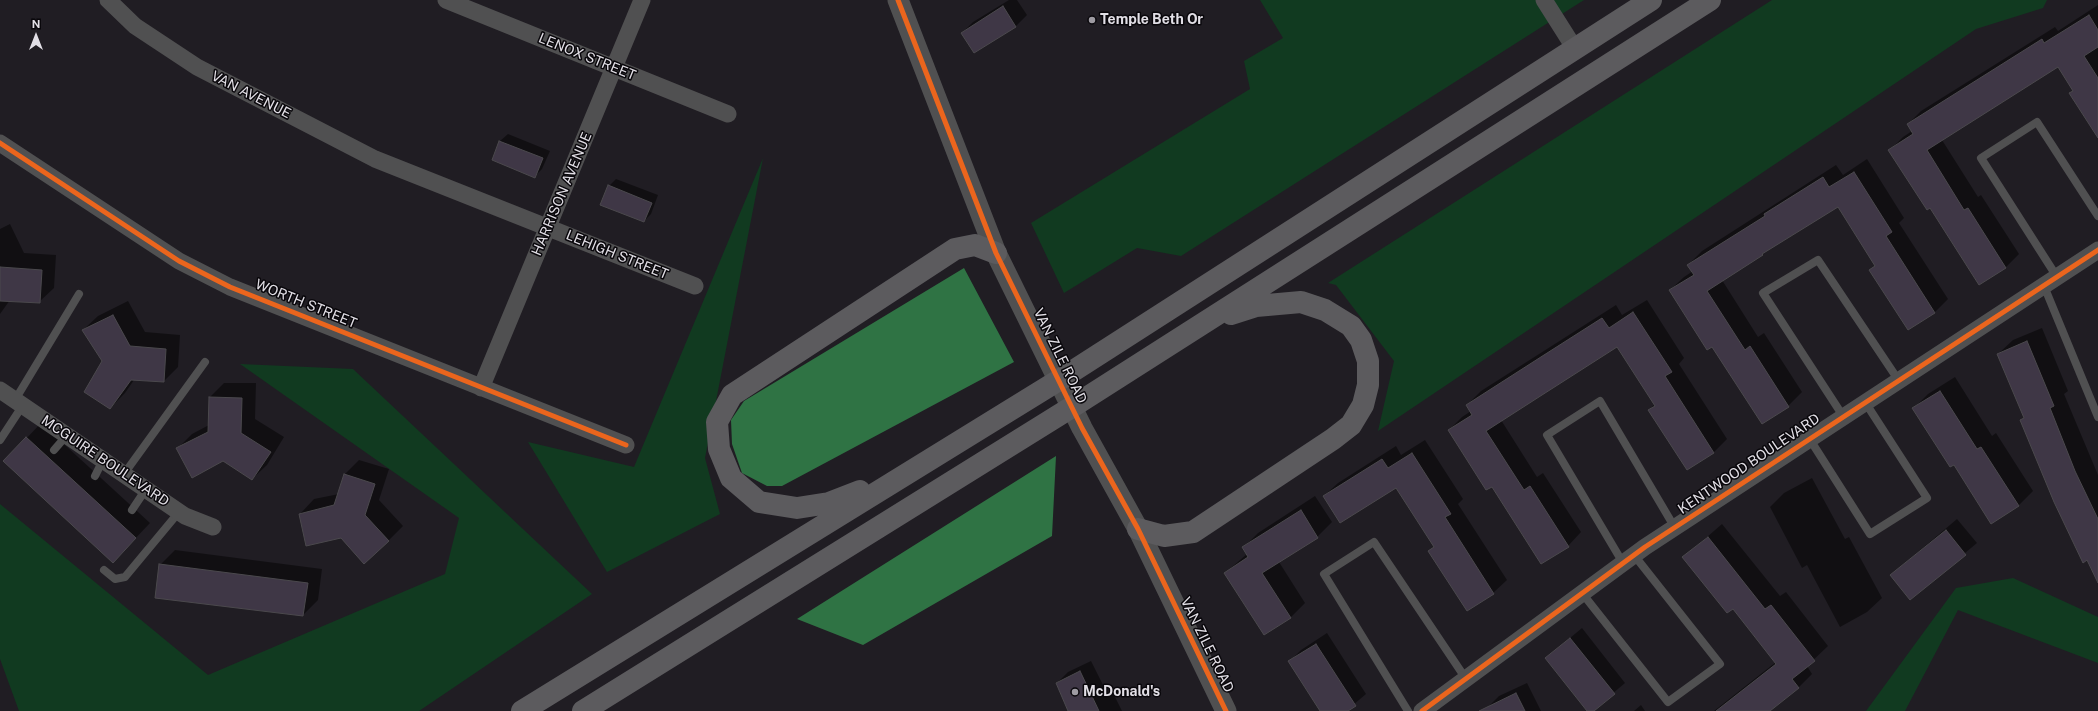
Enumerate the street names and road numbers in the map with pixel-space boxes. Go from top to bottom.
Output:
street label: LENOX STREET [536,30,638,84]
street label: VAN AVENUE [208,68,294,122]
street label: HARRISON AVENUE [528,130,596,258]
street label: LEHIGH STREET [563,227,671,283]
street label: WORTH STREET [253,276,359,332]
street label: VAN ZILE ROAD [1030,306,1090,406]
street label: KENTWOOD BOULEVARD [1675,410,1823,518]
street label: MCGUIRE BOULEVARD [38,412,172,510]
street label: VAN ZILE ROAD [1177,595,1237,695]

